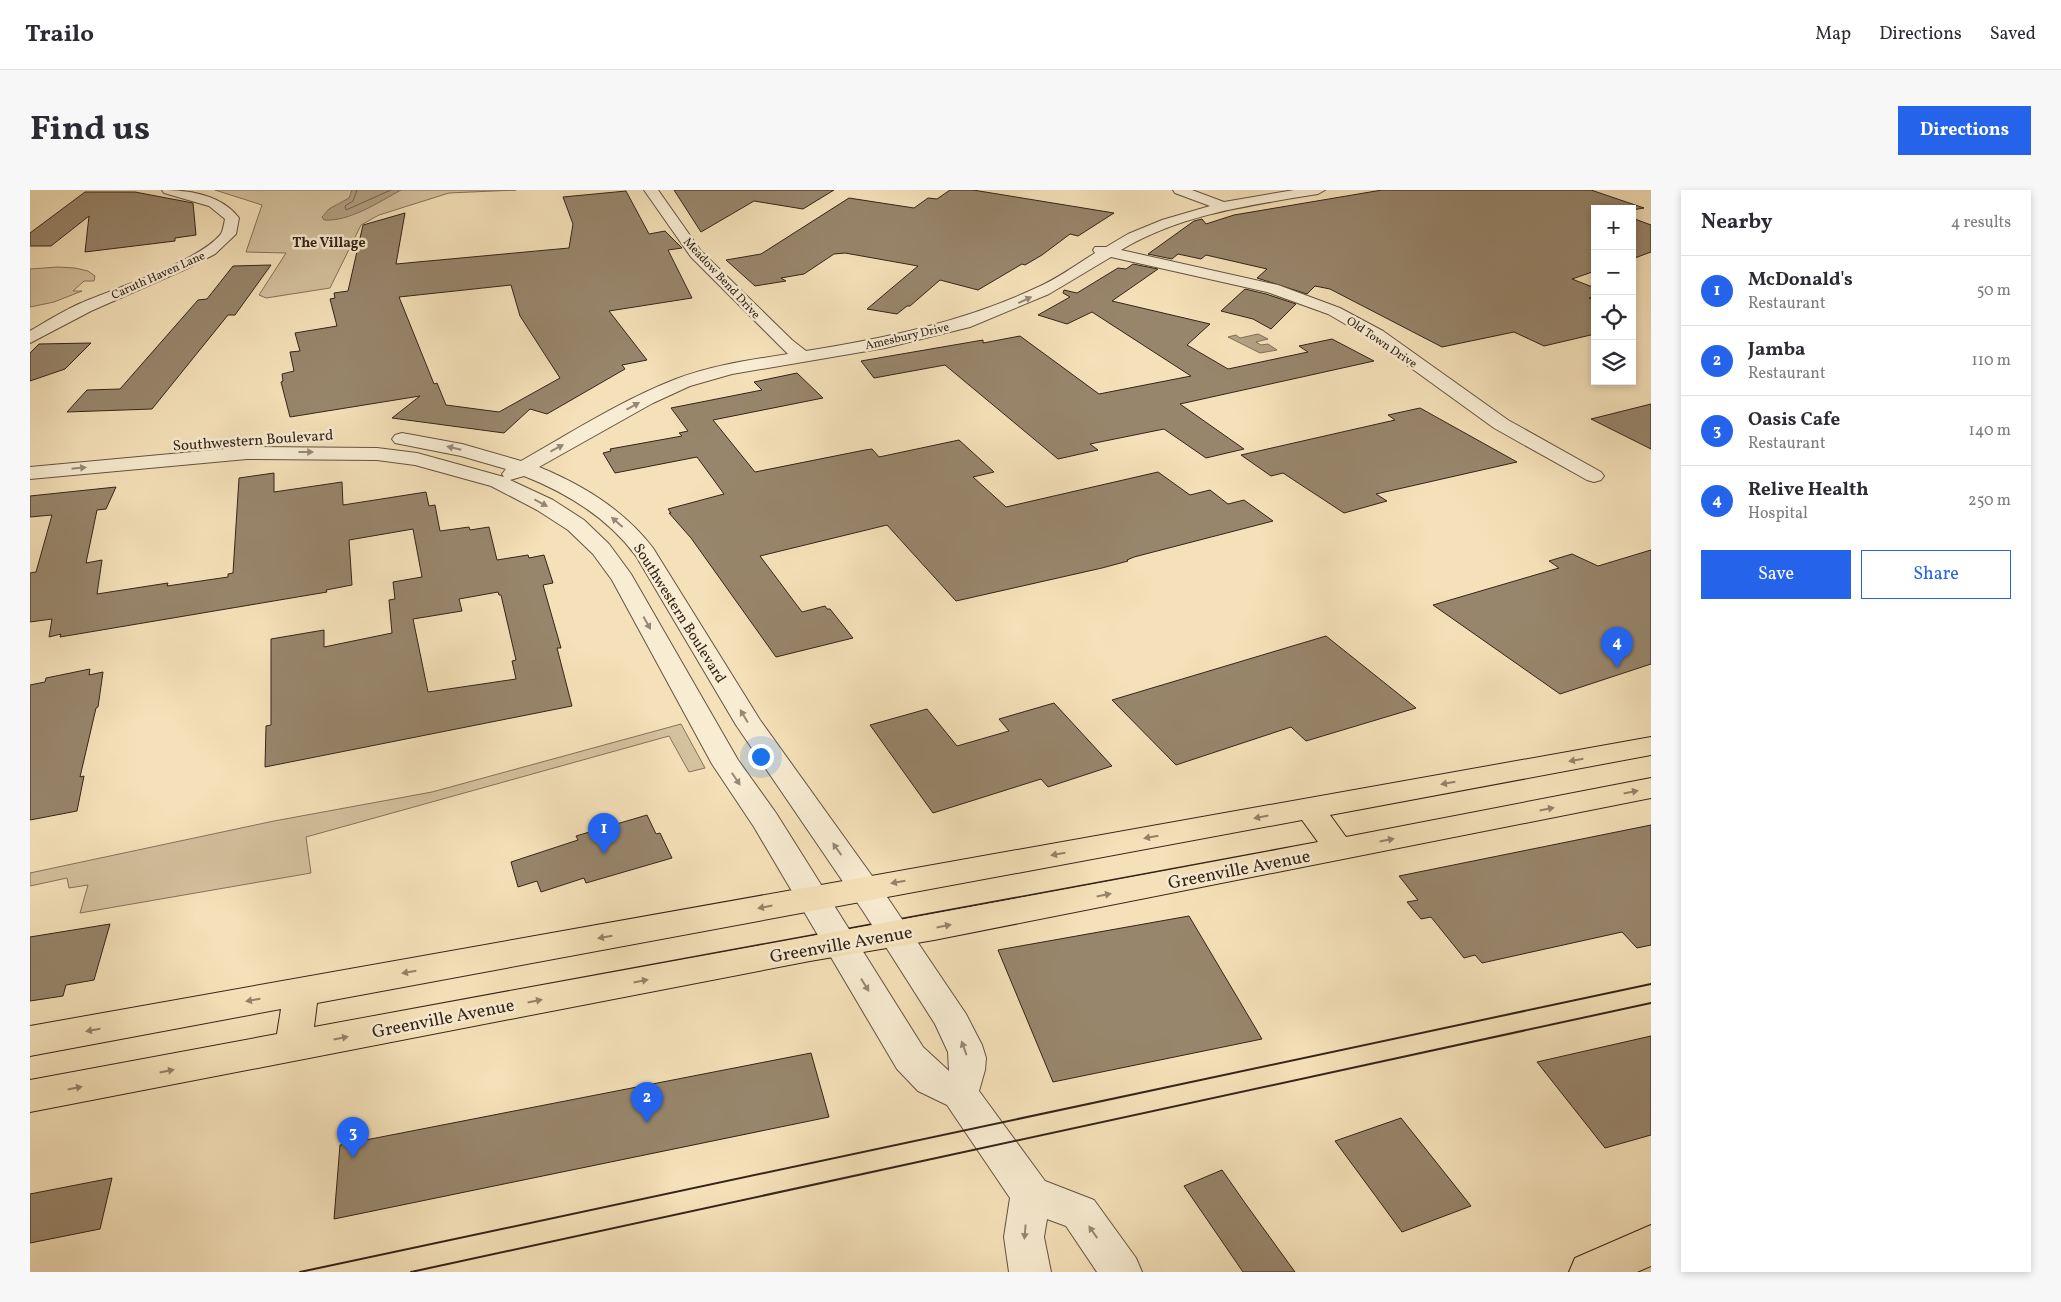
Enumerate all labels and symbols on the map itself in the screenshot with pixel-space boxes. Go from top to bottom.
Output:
district label: The Village [292,234,366,253]
street label: Meadow Bend Drive [679,235,763,323]
street label: Caruth Haven Lane [109,248,208,304]
one-way arrow [1018,295,1032,303]
street label: Old Town Drive [1343,313,1420,372]
street label: Amesbury Drive [863,319,951,354]
one-way arrow [626,402,641,410]
street label: Southwestern Boulevard [172,425,334,458]
one-way arrow [446,444,461,452]
one-way arrow [551,444,564,453]
one-way arrow [298,448,314,456]
one-way arrow [71,464,87,472]
one-way arrow [535,499,548,508]
one-way arrow [611,516,624,527]
street label: Southwestern Boulevard [627,540,730,688]
one-way arrow [643,615,651,630]
pin: 4 [1601,627,1633,668]
one-way arrow [740,709,749,722]
your location [748,744,774,770]
one-way arrow [1568,756,1584,764]
one-way arrow [731,772,741,786]
one-way arrow [1439,780,1455,788]
one-way arrow [1623,788,1639,796]
one-way arrow [1539,804,1555,812]
pin: 1 [588,813,620,854]
one-way arrow [1253,814,1269,822]
one-way arrow [1143,834,1159,842]
one-way arrow [1380,836,1395,844]
one-way arrow [832,842,842,856]
street label: Greenville Avenue [1166,844,1313,897]
one-way arrow [1049,850,1065,858]
one-way arrow [889,878,905,886]
one-way arrow [1096,891,1112,899]
one-way arrow [757,903,773,911]
street label: Greenville Avenue [768,921,915,970]
one-way arrow [937,921,953,929]
one-way arrow [597,933,613,941]
one-way arrow [401,969,417,977]
one-way arrow [633,976,649,984]
one-way arrow [860,978,869,991]
street label: Greenville Avenue [370,993,517,1046]
one-way arrow [528,996,544,1004]
one-way arrow [244,997,260,1005]
one-way arrow [85,1026,101,1034]
one-way arrow [334,1033,350,1041]
one-way arrow [960,1040,967,1055]
one-way arrow [160,1066,176,1074]
pin: 2 [631,1082,663,1123]
one-way arrow [67,1084,83,1092]
pin: 3 [337,1117,369,1158]
one-way arrow [1021,1225,1029,1241]
one-way arrow [1088,1225,1098,1239]

